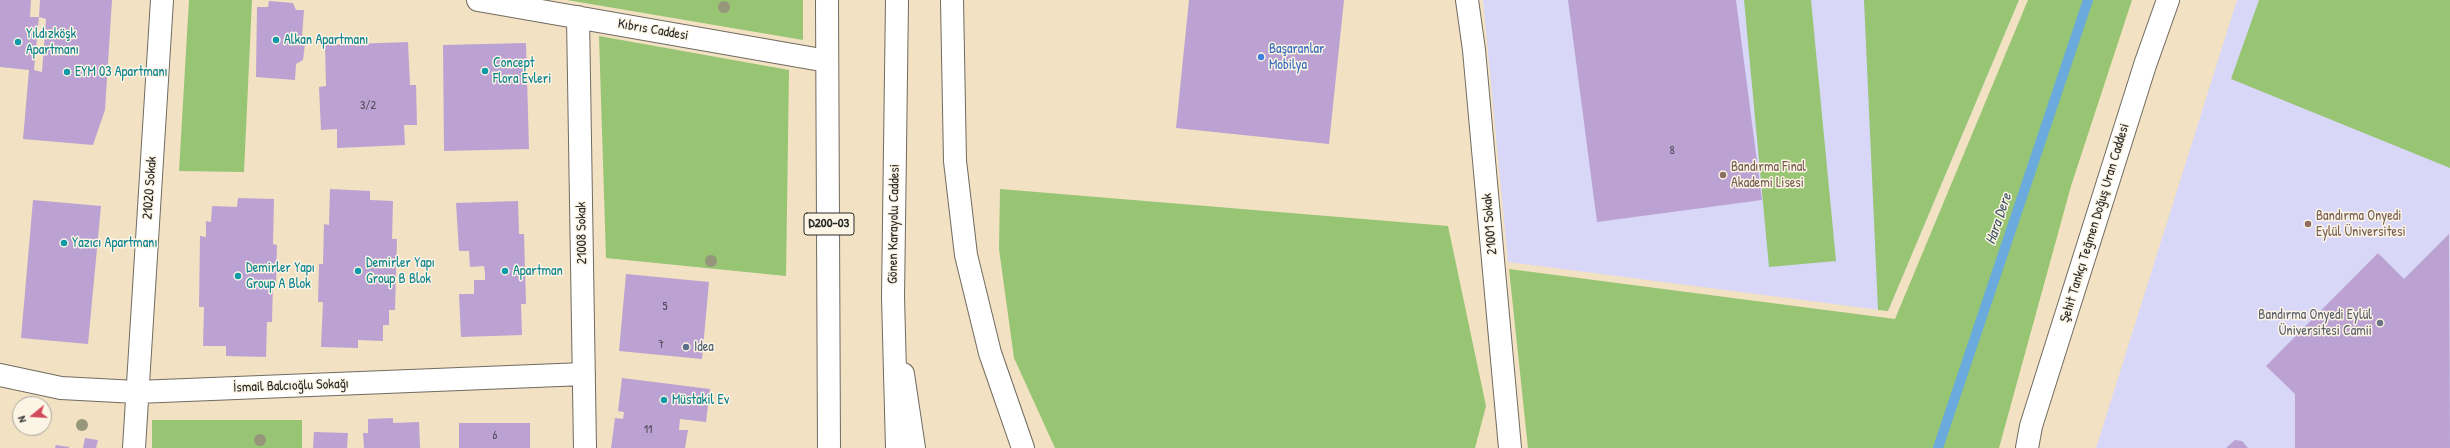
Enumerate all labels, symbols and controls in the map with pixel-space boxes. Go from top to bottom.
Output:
street label: Kıbrıs Caddesi [616,16,690,44]
place label: Yıldızköşk Apartmanı [26,26,79,58]
place label: Alkan Apartmanı [284,32,368,48]
marker: Alkan Apartmanı [271,35,281,45]
marker: Yıldızköşk Apartmanı [13,37,23,47]
place label: Başaranlar Mobilya [1269,41,1324,74]
marker: Başaranlar Mobilya [1256,52,1266,62]
place label: Concept Flora Evleri [493,55,551,88]
place label: EYM 03 Apartmanı [75,64,168,80]
marker: Concept Flora Evleri [480,66,490,76]
marker: EYM 03 Apartmanı [62,67,72,77]
house number: 3/2 [360,99,376,113]
street label: Şehit Tankçı Teğmen Doğuş Uran Caddesi [2057,122,2133,324]
house number: 8 [1669,144,1675,158]
street label: 21020 Sokak [139,156,161,220]
place label: Bandırma Final Akademi Lisesi [1731,159,1806,192]
street label: Gönen Karayolu Caddesi [885,164,903,284]
marker: Bandırma Final Akademi Lisesi [1718,170,1728,180]
water label: Hara Dere [1982,191,2016,247]
street label: 21001 Sokak [1479,193,1501,255]
street label: 21008 Sokak [573,202,591,264]
place label: Bandırma Onyedi Eylül Üniversitesi [2316,208,2406,240]
road number: D200-03 [804,213,854,235]
marker: Bandırma Onyedi Eylül Üniversitesi [2303,219,2313,229]
place label: Yazıcı Apartmanı [72,235,158,251]
marker: Yazıcı Apartmanı [59,238,69,248]
place label: Demirler Yapı Group B Blok [366,255,435,288]
place label: Demirler Yapı Group A Blok [246,260,315,292]
place label: Apartman [513,263,563,279]
marker: Demirler Yapı Group B Blok [353,266,363,276]
marker: Apartman [500,266,510,276]
marker: Demirler Yapı Group A Blok [233,271,243,281]
house number: 5 [662,300,668,314]
place label: Bandırma Onyedi Eylül Üniversitesi Camii [2258,307,2372,340]
marker: Bandırma Onyedi Eylül Üniversitesi Camii [2375,318,2385,328]
house number: 7 [658,338,664,352]
place label: Idea [694,339,714,355]
marker: Idea [681,342,691,352]
street label: İsmail Balcıoğlu Sokağı [233,376,349,396]
place label: Müstakil Ev [672,392,729,408]
marker: Müstakil Ev [659,395,669,405]
north arrow [12,396,52,436]
text: N [14,414,29,424]
house number: 11 [644,423,652,437]
house number: 6 [493,429,497,443]

